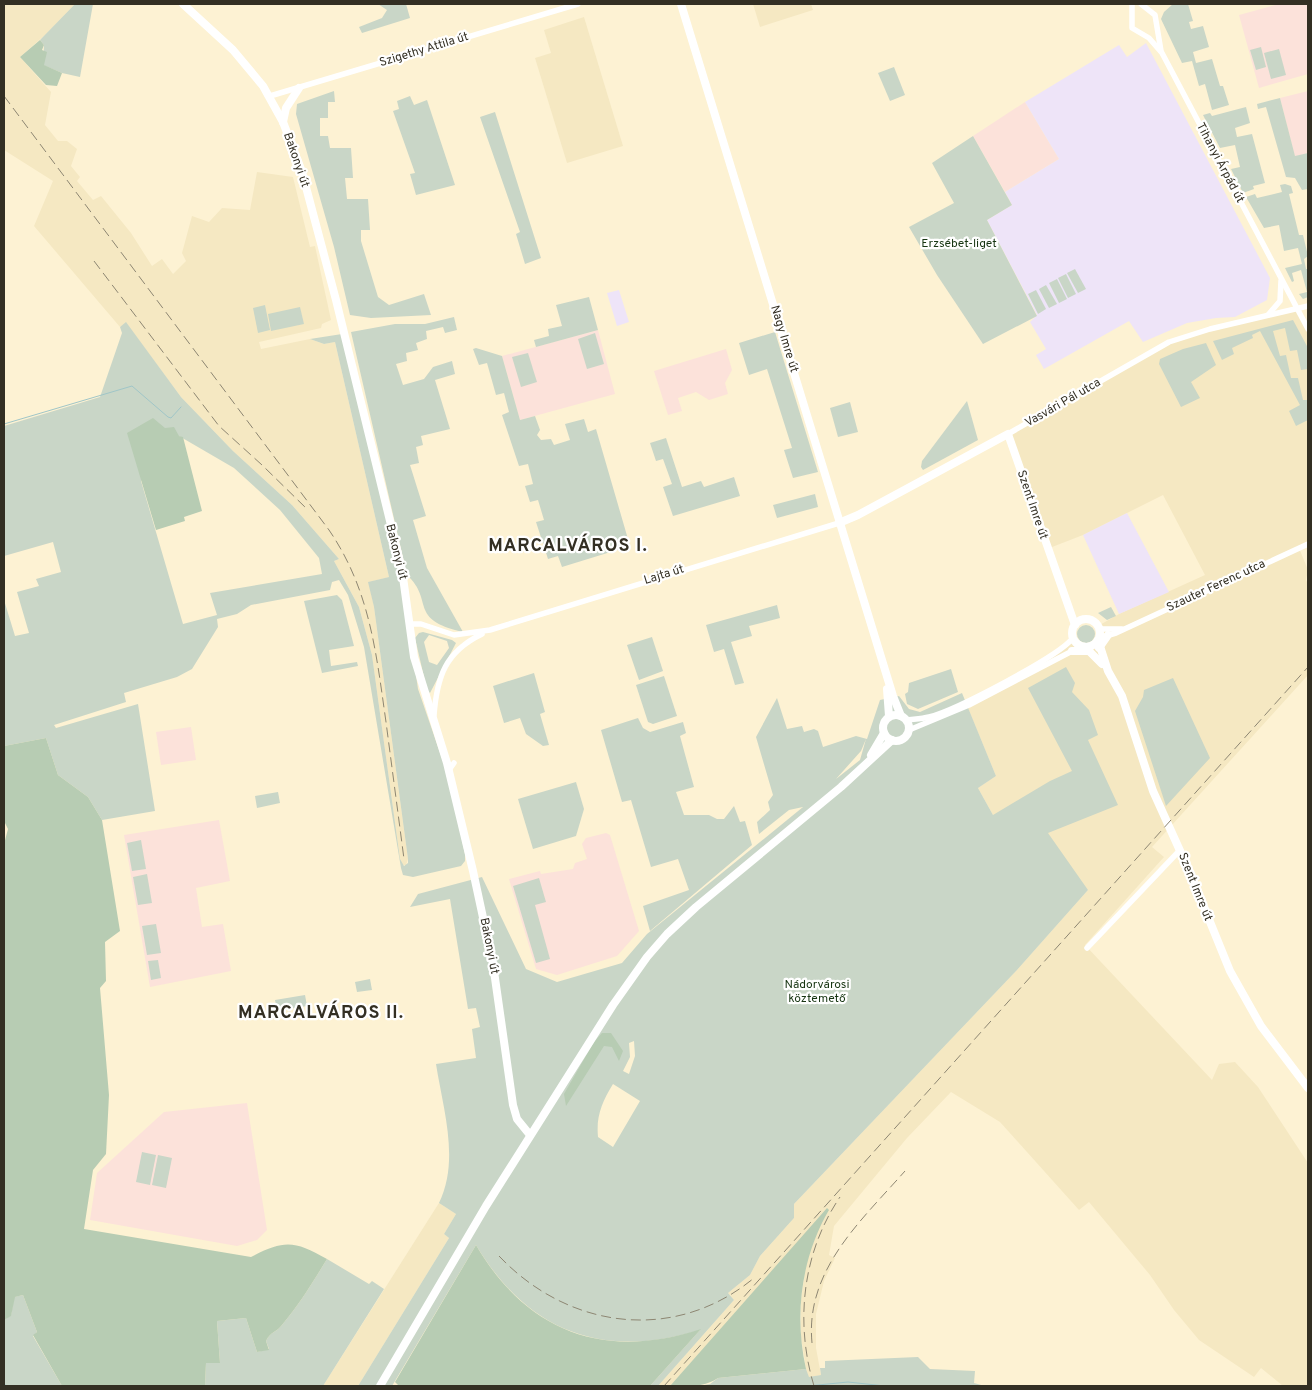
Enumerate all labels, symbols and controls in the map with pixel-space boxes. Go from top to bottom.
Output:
street label: Szigethy Attila út [378,29,470,71]
street label: Tihanyi Árpád út [1192,120,1248,206]
street label: Bakonyi út [279,130,313,190]
park label: Erzsébet-liget [921,236,997,252]
street label: Nagy Imre út [766,304,802,374]
street label: Vasvári Pál utca [1022,375,1104,431]
street label: Szent Imre út [1013,468,1051,542]
street label: Bakonyi út [381,522,411,582]
district label: MARCALVÁROS I. [488,533,648,558]
street label: Szauter Ferenc utca [1164,556,1268,616]
street label: Lajta út [642,561,686,589]
street label: Szent Imre út [1174,850,1216,924]
street label: Bakonyi út [476,916,502,976]
park label: Nádorvárosi köztemető [784,977,850,1007]
district label: MARCALVÁROS II. [238,1000,404,1025]

